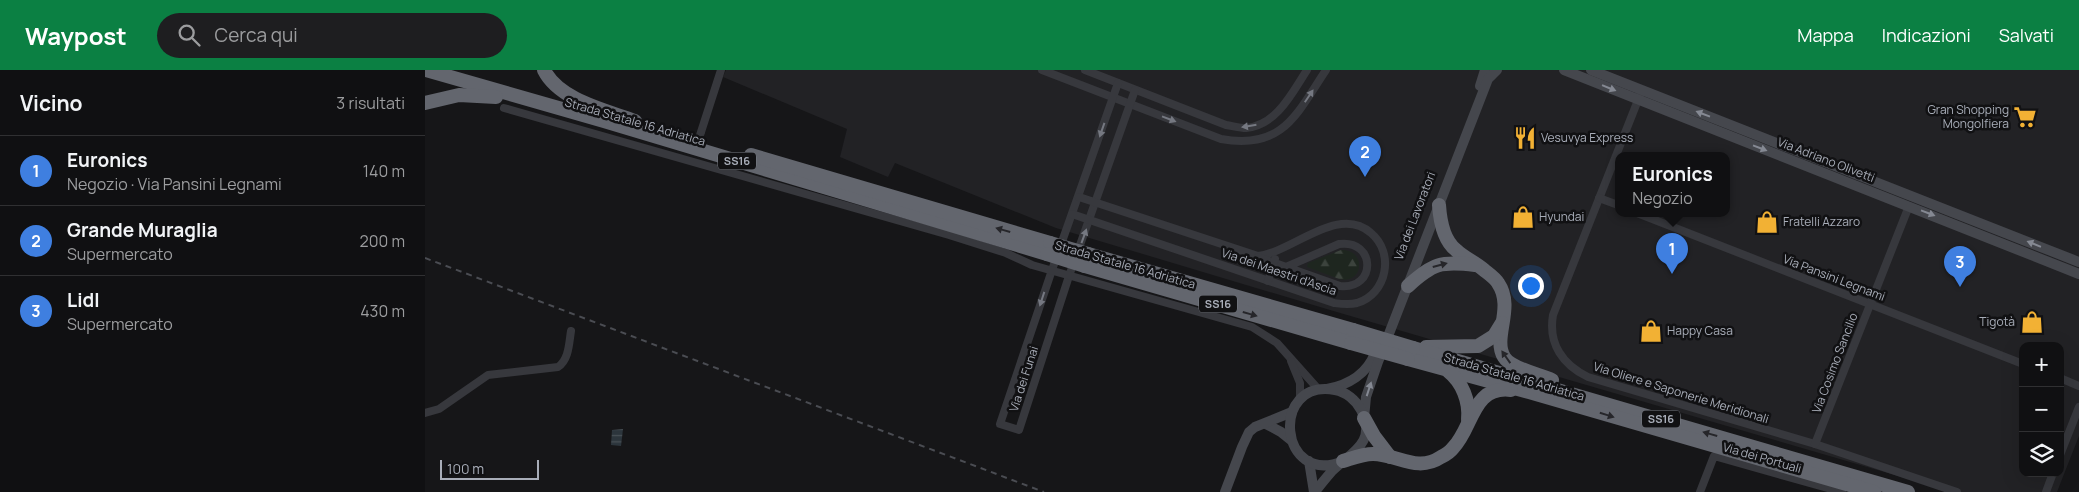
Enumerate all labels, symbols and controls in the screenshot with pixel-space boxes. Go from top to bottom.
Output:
search box [157,13,507,58]
text: Waypost [25,19,127,52]
icon: search [175,21,203,49]
text: Cerca qui [215,22,298,48]
text: Mappa [1797,23,1854,47]
text: Indicazioni [1882,23,1971,47]
text: Salvati [1999,23,2054,47]
one-way arrow [1602,84,1617,92]
text: Vicino [20,89,83,117]
one-way arrow [1304,89,1314,103]
text: 3 risultati [336,92,405,114]
street label: Strada Statale 16 Adriatica [563,93,707,150]
place label: Gran Shopping Mongolfiera [1927,101,2009,132]
supermarket icon: Gran Shopping Mongolfiera [2012,104,2038,130]
one-way arrow [1696,110,1711,117]
one-way arrow [1162,115,1177,123]
one-way arrow [1098,122,1105,137]
one-way arrow [1241,122,1257,130]
restaurant icon: Vesuvya Express [1512,125,1538,151]
place label: Vesuvya Express [1541,129,1633,146]
street label: Via Adriano Olivetti [1775,133,1877,186]
pin: 2 [1349,136,1381,177]
one-way arrow [1753,144,1768,152]
text: Euronics [67,147,148,173]
road number: SS16 [718,152,756,170]
popup [1615,152,1730,217]
text: 1 [32,160,40,182]
text: 140 m [363,160,405,182]
text: Euronics [1632,161,1713,187]
street label: Via dei Lavoratori [1390,169,1439,262]
text: Negozio · Via Pansini Legnami [67,173,282,195]
text: Negozio [1632,187,1693,209]
shop icon: Hyundai [1510,204,1536,230]
place label: Hyundai [1539,208,1584,225]
shop icon: Fratelli Azzaro [1754,209,1780,235]
one-way arrow [1921,209,1936,217]
place label: Fratelli Azzaro [1783,213,1860,230]
text: Grande Muraglia [67,217,218,243]
one-way arrow [995,225,1010,233]
one-way arrow [1081,228,1088,243]
text: 2 [31,230,41,252]
text: 200 m [360,230,405,252]
pin: 1 [1656,233,1688,274]
street label: Strada Statale 16 Adriatica [1053,236,1197,293]
one-way arrow [2026,240,2041,248]
text: Supermercato [67,243,173,265]
street label: Via dei Maestri d’Ascia [1219,244,1339,299]
pin: 3 [1944,246,1976,287]
street label: Via Pansini Legnami [1781,250,1888,305]
one-way arrow [1432,260,1447,268]
your location [1518,273,1544,299]
text: Lidl [67,287,100,313]
one-way arrow [1038,292,1046,307]
road number: SS16 [1199,295,1237,312]
text: 3 [31,300,41,322]
text: 430 m [360,300,405,322]
shop icon: Tigotà [2019,309,2045,335]
one-way arrow [1242,310,1257,318]
street label: Via Cosimo Sancilio [1808,310,1862,416]
text: Supermercato [67,313,173,335]
place label: Tigotà [1979,313,2015,330]
shop icon: Happy Casa [1638,318,1664,344]
place label: Happy Casa [1667,322,1733,339]
map controls [2019,342,2064,477]
button: + [2019,342,2064,387]
street label: Via dei Funai [1005,344,1042,414]
street label: Strada Statale 16 Adriatica [1442,348,1586,405]
one-way arrow [1501,350,1511,364]
street label: Via Oliere e Saponerie Meridionali [1591,358,1771,427]
one-way arrow [1365,382,1373,397]
button: − [2019,387,2064,432]
road number: SS16 [1642,410,1680,428]
one-way arrow [1599,412,1614,420]
one-way arrow [1702,429,1717,437]
button: layers [2019,432,2064,477]
street label: Via dei Portuali [1721,438,1803,477]
scale bar [440,457,539,480]
text: 100 m [447,459,484,478]

